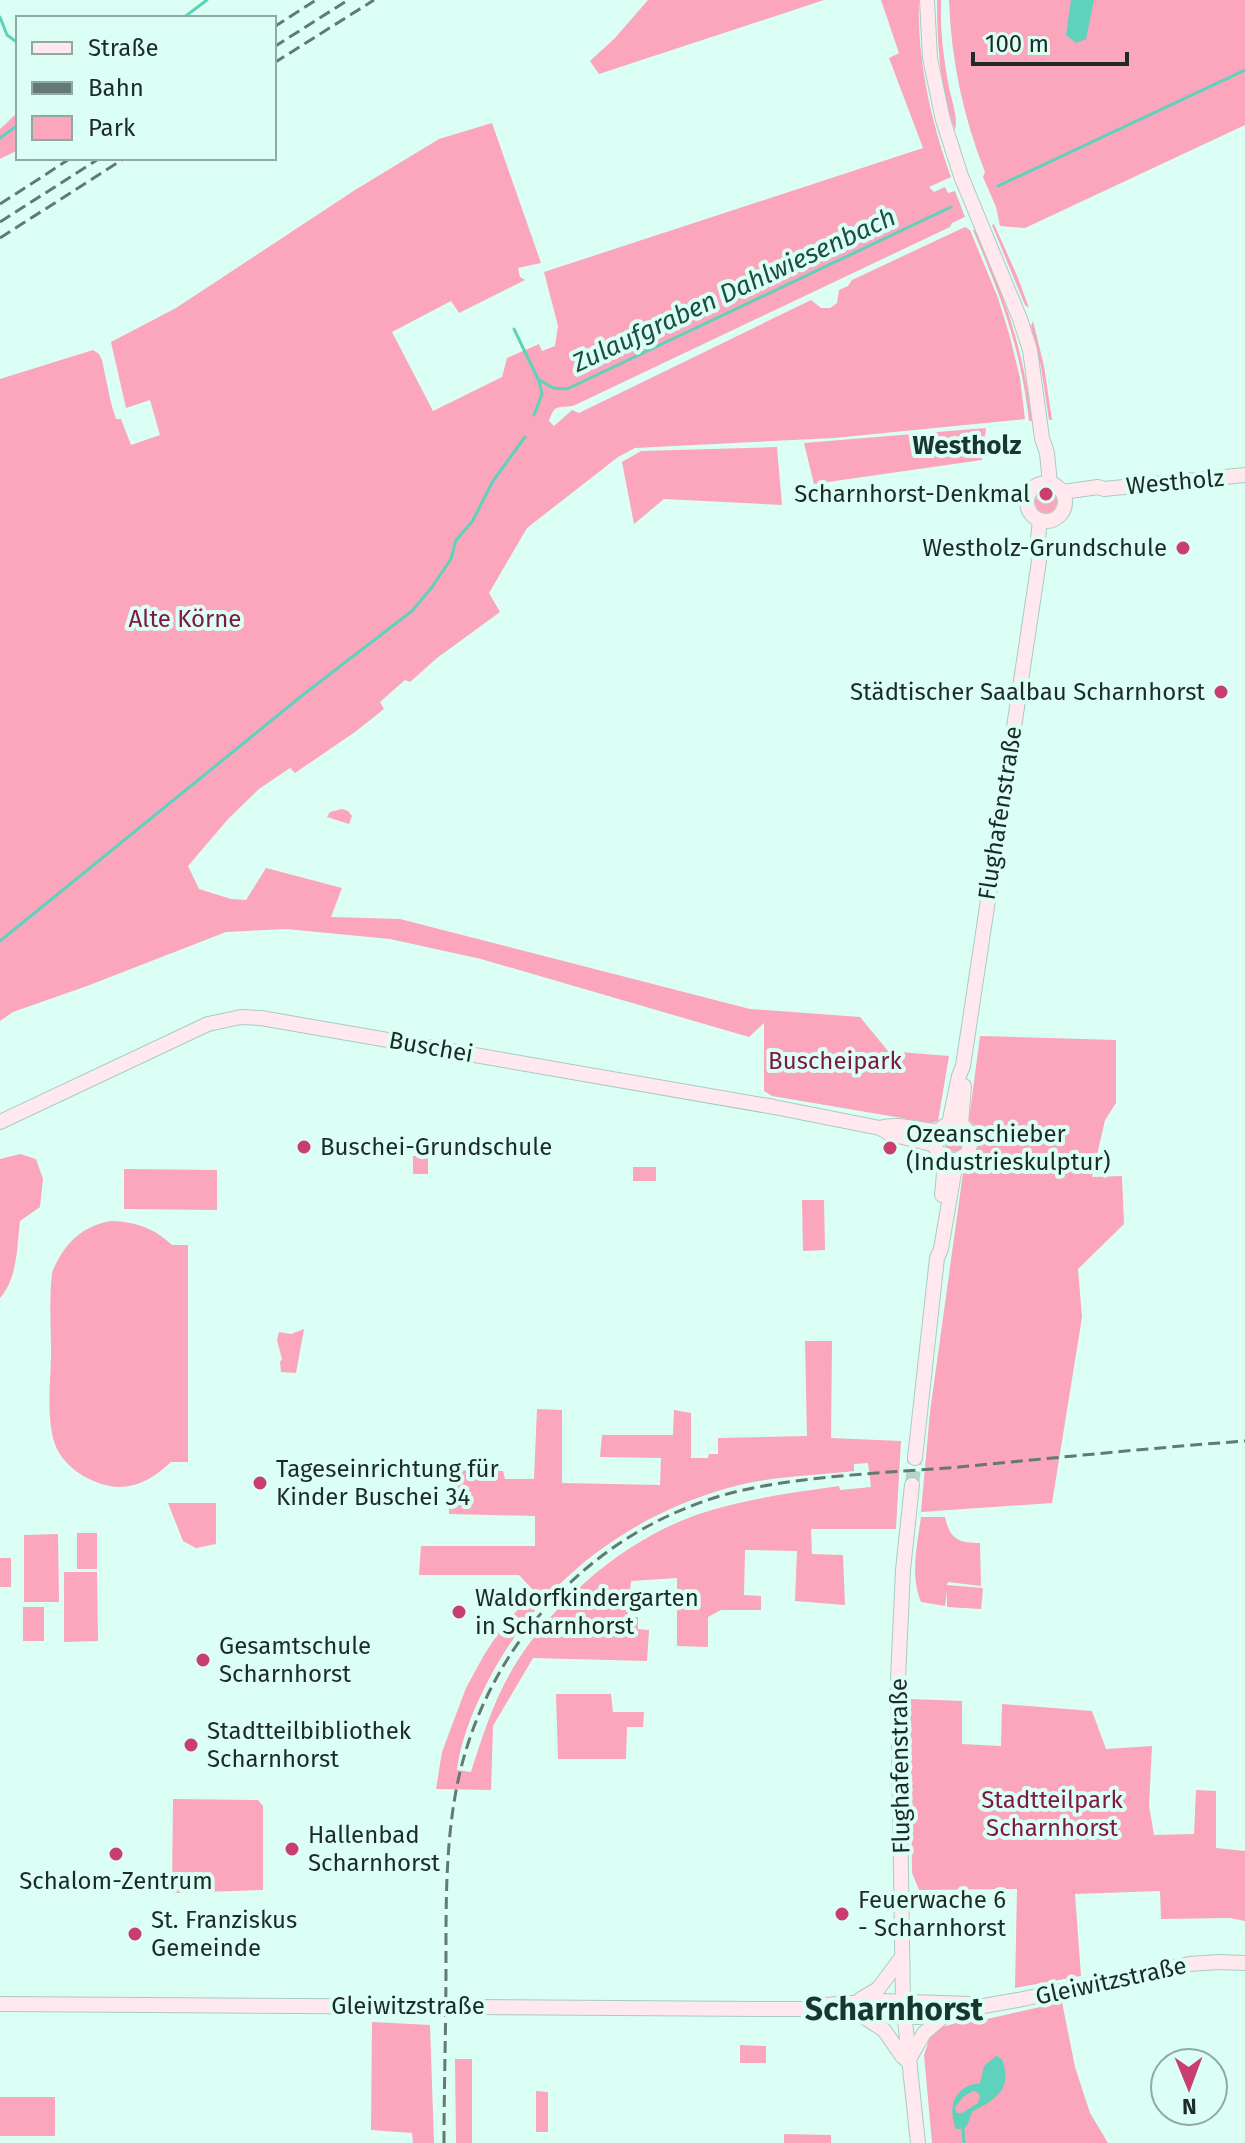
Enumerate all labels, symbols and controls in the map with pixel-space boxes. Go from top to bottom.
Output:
legend [16,16,276,160]
scale bar [973,16,1127,66]
text: 100 m [985,30,1049,58]
text: Straße [88,34,159,62]
text: Bahn [88,74,144,102]
text: Park [88,114,136,142]
water label: Zulaufgraben Dahlwiesenbach [566,201,901,379]
district label: Westholz [913,430,1021,461]
street label: Westholz [1125,464,1225,500]
place label: Scharnhorst-Denkmal [794,480,1030,508]
marker: Scharnhorst-Denkmal [1037,485,1055,503]
place label: Westholz-Grundschule [922,534,1167,562]
marker: Westholz-Grundschule [1174,539,1192,557]
park label: Alte Körne [129,605,241,633]
place label: Städtischer Saalbau Scharnhorst [850,678,1205,706]
marker: Städtischer Saalbau Scharnhorst [1212,683,1230,701]
street label: Flughafenstraße [972,724,1028,902]
street label: Buschei [387,1026,475,1068]
park label: Buscheipark [768,1047,903,1075]
place label: Ozeanschieber (Industrieskulptur) [906,1120,1110,1176]
place label: Buschei-Grundschule [320,1133,552,1161]
marker: Buschei-Grundschule [295,1138,313,1156]
marker: Ozeanschieber (Industrieskulptur) [881,1139,899,1157]
place label: Tageseinrichtung für Kinder Buschei 34 [276,1455,499,1511]
marker: Tageseinrichtung für Kinder Buschei 34 [251,1474,269,1492]
place label: Waldorfkindergarten in Scharnhorst [475,1584,699,1640]
marker: Waldorfkindergarten in Scharnhorst [450,1603,468,1621]
place label: Gesamtschule Scharnhorst [219,1632,371,1688]
marker: Gesamtschule Scharnhorst [194,1651,212,1669]
street label: Flughafenstraße [884,1678,916,1854]
place label: Stadtteilbibliothek Scharnhorst [207,1717,412,1773]
marker: Stadtteilbibliothek Scharnhorst [182,1736,200,1754]
park label: Stadtteilpark Scharnhorst [981,1786,1123,1842]
place label: Hallenbad Scharnhorst [308,1821,440,1877]
marker: Hallenbad Scharnhorst [283,1840,301,1858]
marker: Schalom-Zentrum [107,1845,125,1863]
place label: Schalom-Zentrum [19,1867,213,1895]
place label: Feuerwache 6 - Scharnhorst [858,1886,1006,1942]
marker: Feuerwache 6 - Scharnhorst [833,1905,851,1923]
place label: St. Franziskus Gemeinde [151,1906,297,1962]
marker: St. Franziskus Gemeinde [126,1925,144,1943]
street label: Gleiwitzstraße [1033,1951,1189,2011]
district label: Scharnhorst [805,1990,984,2028]
street label: Gleiwitzstraße [331,1992,485,2020]
north arrow [1149,2047,1229,2127]
text: N [1182,2093,1197,2120]

